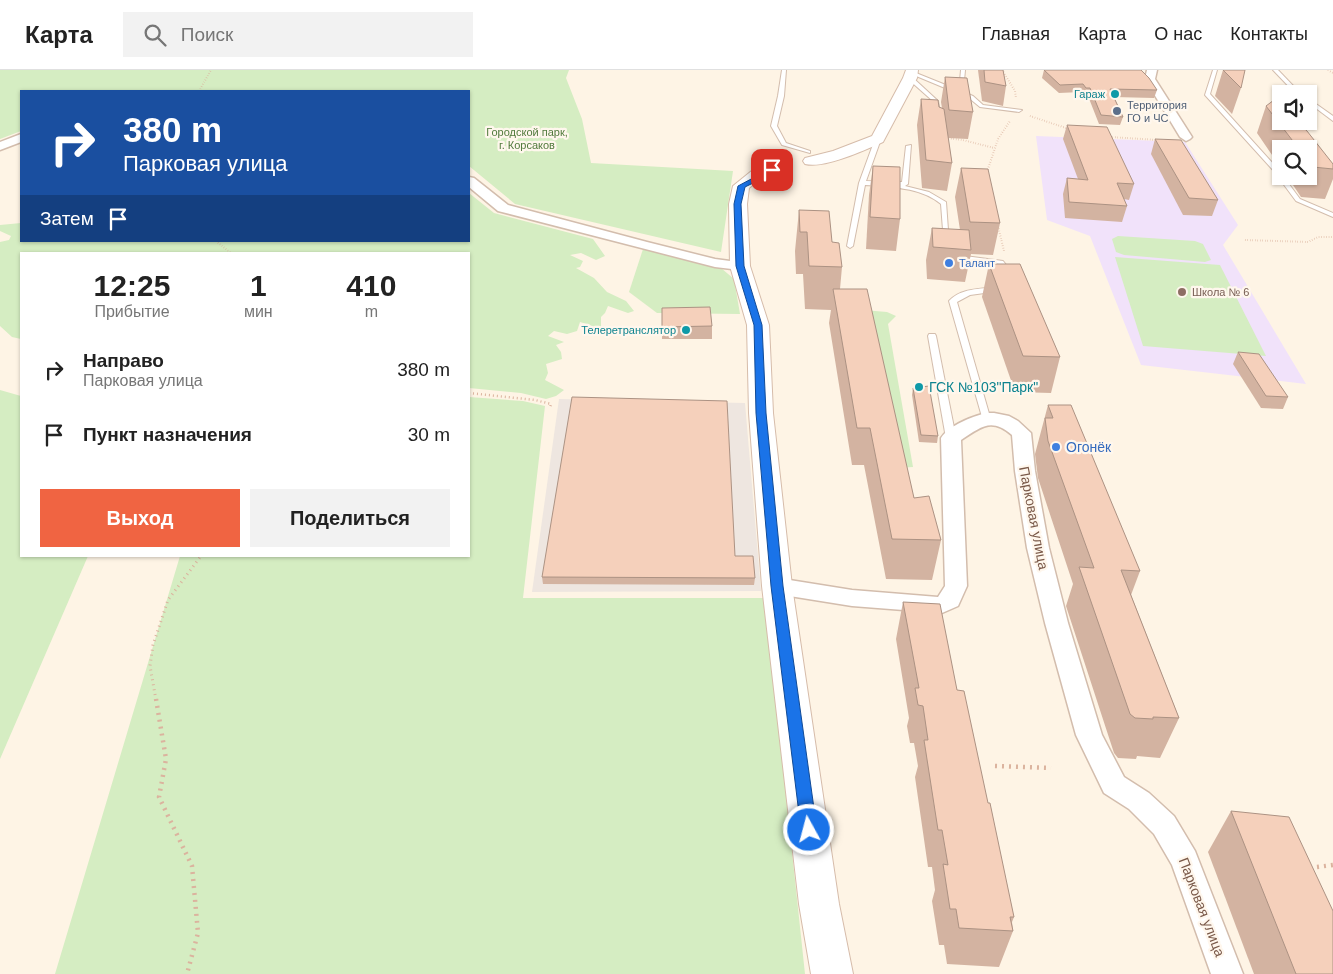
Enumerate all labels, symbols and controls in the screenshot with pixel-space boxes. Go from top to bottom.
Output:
search box [123,12,473,57]
text: Карта [25,21,93,48]
icon: search [141,21,169,49]
text: Поиск [181,24,233,45]
text: Главная [982,24,1050,44]
text: Карта [1078,24,1126,44]
text: О нас [1154,24,1202,44]
text: Контакты [1230,24,1308,44]
map controls [1272,85,1317,185]
button: sound [1272,85,1317,130]
place label: Гараж [1074,88,1106,100]
marker: Гараж [1109,88,1121,100]
place label: Территория ГО и ЧС [1127,99,1187,124]
marker: Территория ГО и ЧС [1111,105,1123,117]
icon: right [40,110,105,175]
text: 380 m [123,110,222,149]
park label: Городской парк, г. Корсаков [486,126,568,151]
button: search [1272,140,1317,185]
pin [751,149,793,191]
text: Парковая улица [123,151,288,176]
icon: arrive [758,156,786,184]
icon: arrive [104,205,132,233]
text: Затем [40,208,94,229]
marker: Талант [943,257,955,269]
place label: Талант [959,257,995,269]
text: 12:25 [94,269,170,302]
text: 1 [250,269,267,302]
text: 410 [346,269,396,302]
marker: Школа № 6 [1176,286,1188,298]
place label: Школа № 6 [1192,286,1249,298]
text: Прибытие [94,303,170,320]
text: мин [244,303,273,320]
text: m [365,303,378,320]
place label: Телеретранслятор [581,324,676,336]
marker: Телеретранслятор [680,324,692,336]
text: Направо [83,350,164,371]
icon: right [40,356,68,384]
text: 380 m [397,359,450,380]
text: Парковая улица [83,372,203,389]
place label: ГСК №103"Парк" [929,379,1038,395]
marker: ГСК №103"Парк" [913,381,925,393]
icon: arrive [40,421,68,449]
text: Пункт назначения [83,424,252,445]
text: 30 m [408,424,450,445]
place label: Огонёк [1066,439,1112,455]
marker: Огонёк [1050,441,1062,453]
street label: Парковая улица [1016,465,1052,571]
button: Выход [40,489,240,547]
button: Поделиться [250,489,450,547]
position arrow [782,803,834,855]
street label: Парковая улица [1176,855,1228,959]

